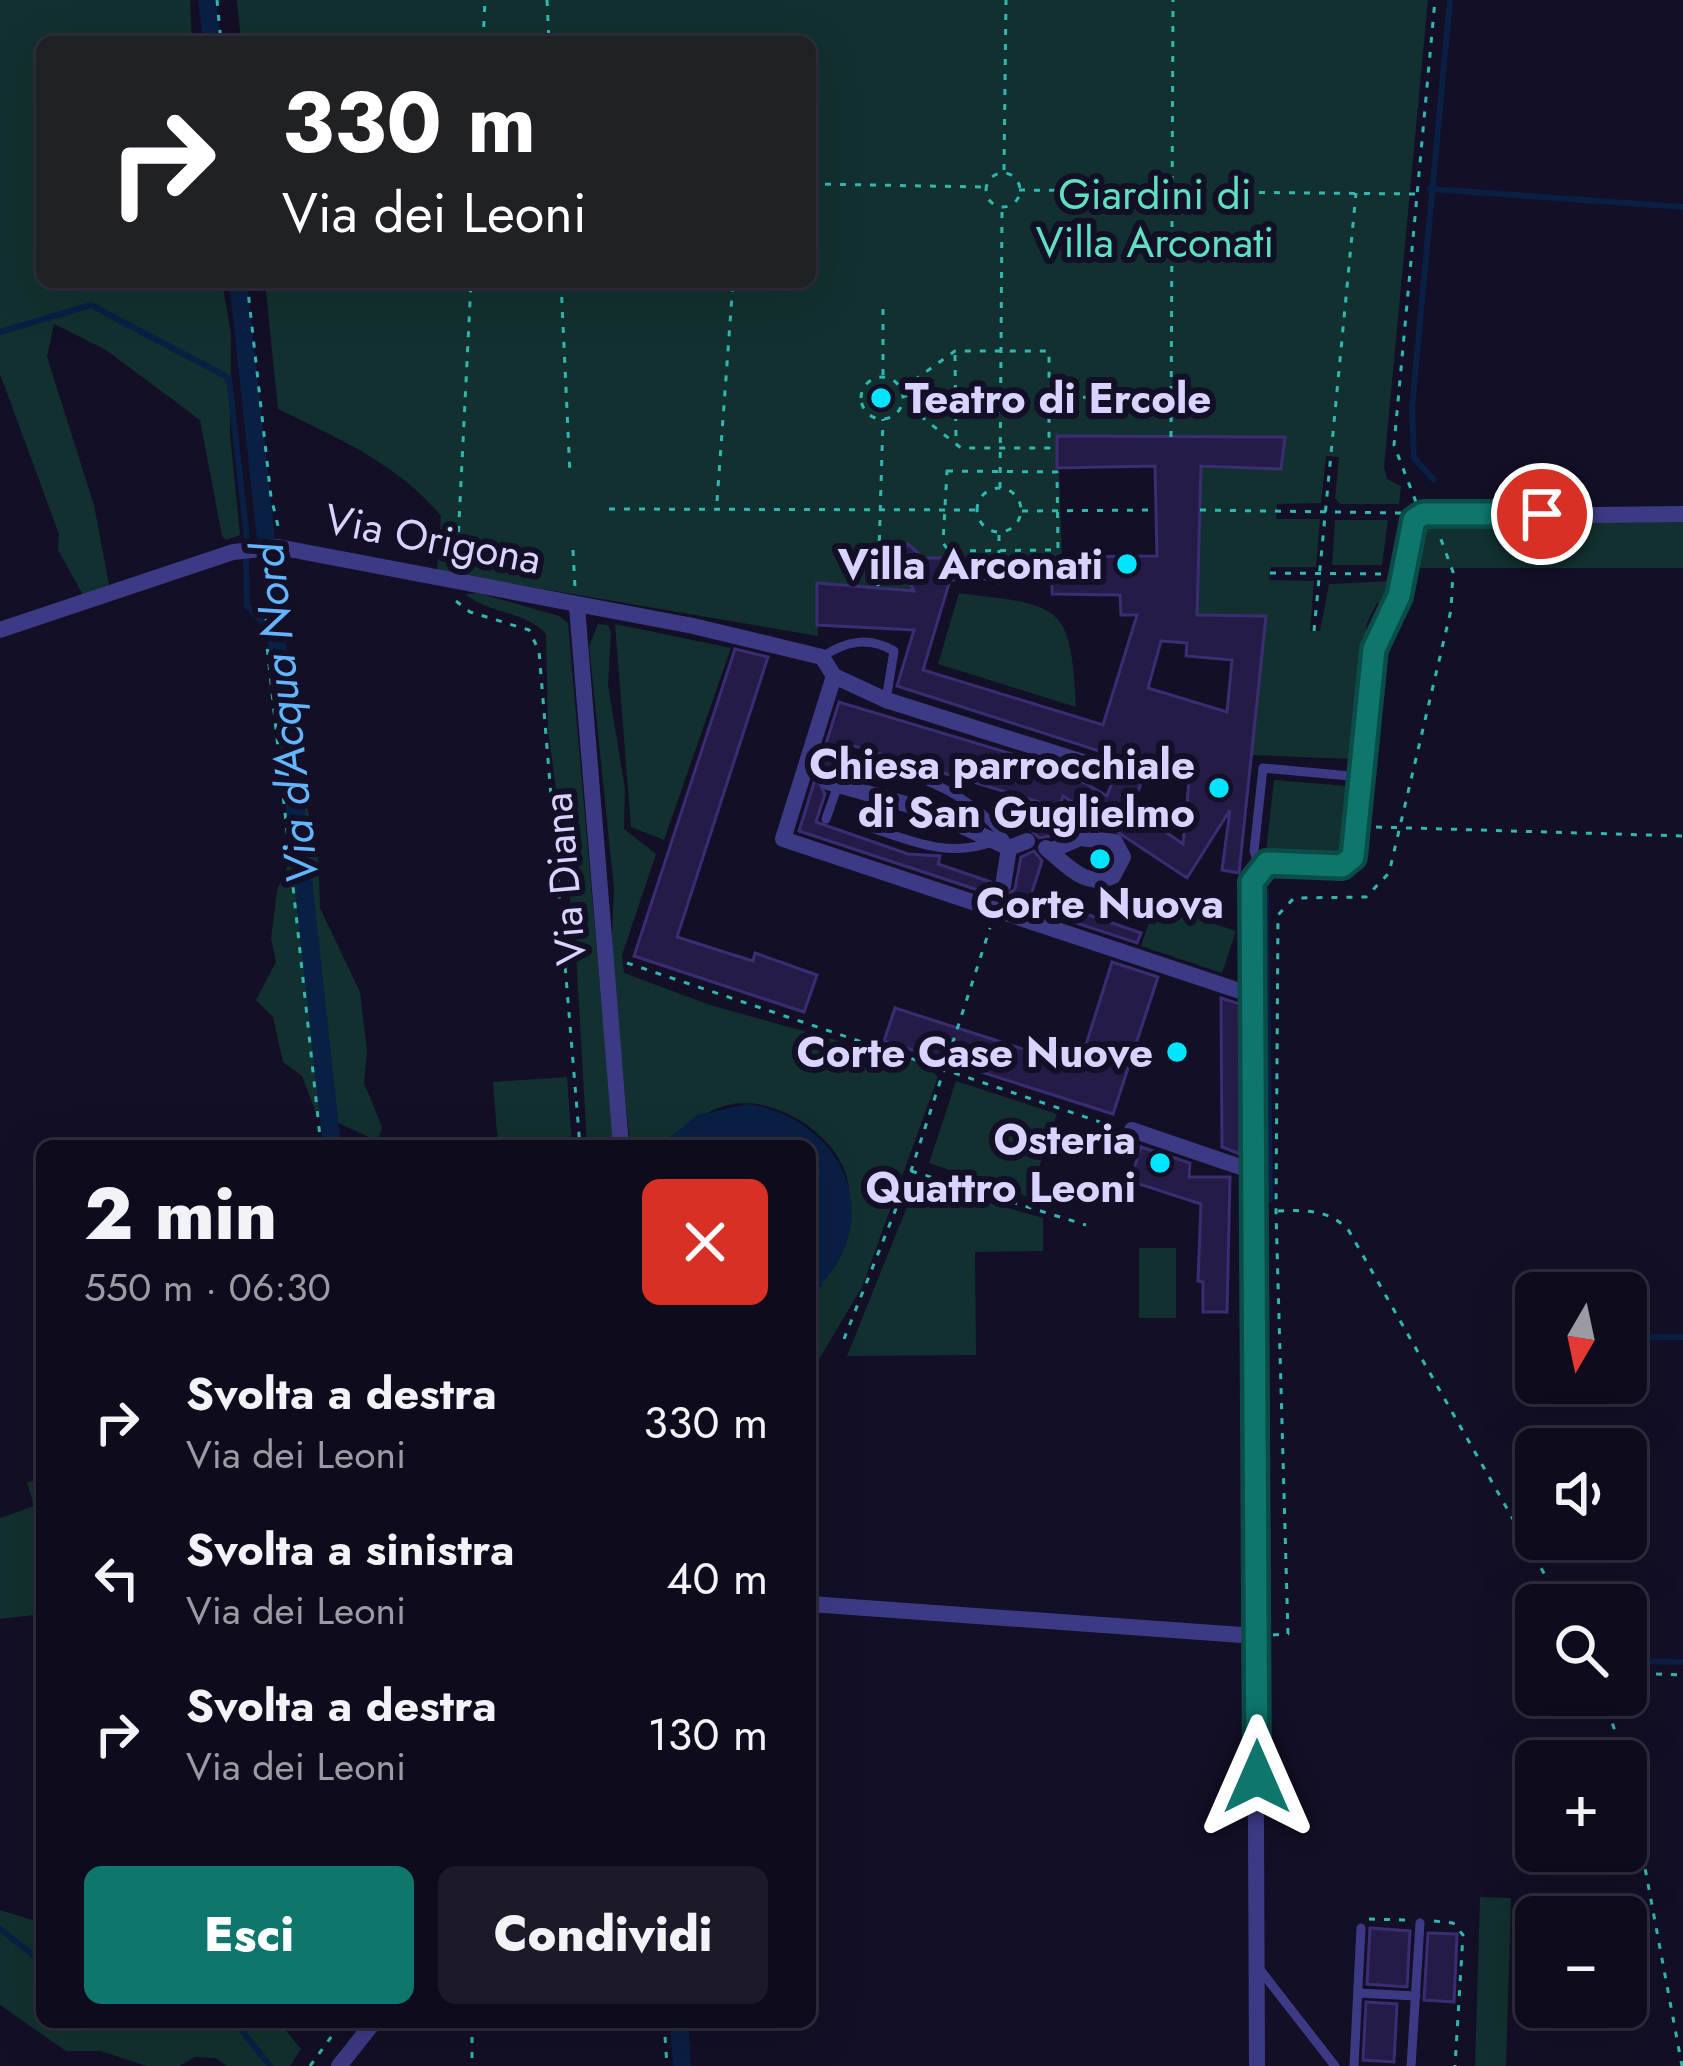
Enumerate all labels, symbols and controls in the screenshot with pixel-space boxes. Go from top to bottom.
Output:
text: 330 m [282,62,536,184]
icon: right [84,84,240,240]
park label: Giardini di Villa Arconati [1036,164,1274,273]
text: Via dei Leoni [282,174,587,252]
place label: Teatro di Ercole [905,368,1211,429]
marker: Teatro di Ercole [868,385,894,411]
pin [1491,463,1593,565]
icon: arrive [1509,481,1575,547]
street label: Via Origona [320,488,546,590]
place label: Villa Arconati [837,534,1103,595]
water label: Via d'Acqua Nord [235,538,335,888]
marker: Villa Arconati [1114,551,1140,577]
place label: Chiesa parrocchiale di San Guglielmo [809,734,1195,843]
marker: Chiesa parrocchiale di San Guglielmo [1206,775,1232,801]
street label: Via Diana [526,790,602,968]
marker: Corte Nuova [1087,846,1113,872]
place label: Corte Nuova [976,873,1224,934]
place label: Corte Case Nuove [796,1022,1153,1083]
marker: Corte Case Nuove [1164,1039,1190,1065]
place label: Osteria Quattro Leoni [865,1109,1136,1218]
marker: Osteria Quattro Leoni [1147,1150,1173,1176]
text: 2 min [84,1162,277,1266]
button: close [642,1179,768,1305]
text: 550 m · 06:30 [84,1259,331,1316]
north arrow [1515,1272,1647,1404]
map controls [1515,1272,1647,2028]
text: Svolta a destra [186,1361,497,1426]
icon: right [84,1389,150,1455]
text: 330 m [643,1390,768,1455]
text: Via dei Leoni [186,1426,406,1483]
button: sound [1515,1428,1647,1560]
text: Svolta a sinistra [186,1517,515,1582]
icon: left [84,1545,150,1611]
text: 40 m [666,1546,768,1611]
text: Via dei Leoni [186,1582,406,1639]
button: search [1515,1584,1647,1716]
text: Svolta a destra [186,1673,497,1738]
icon: right [84,1701,150,1767]
text: 130 m [648,1702,768,1767]
position arrow [1194,1714,1320,1840]
text: Via dei Leoni [186,1738,406,1795]
button: + [1515,1740,1647,1872]
button: Esci [84,1866,414,2004]
button: Condividi [438,1866,768,2004]
button: − [1515,1896,1647,2028]

